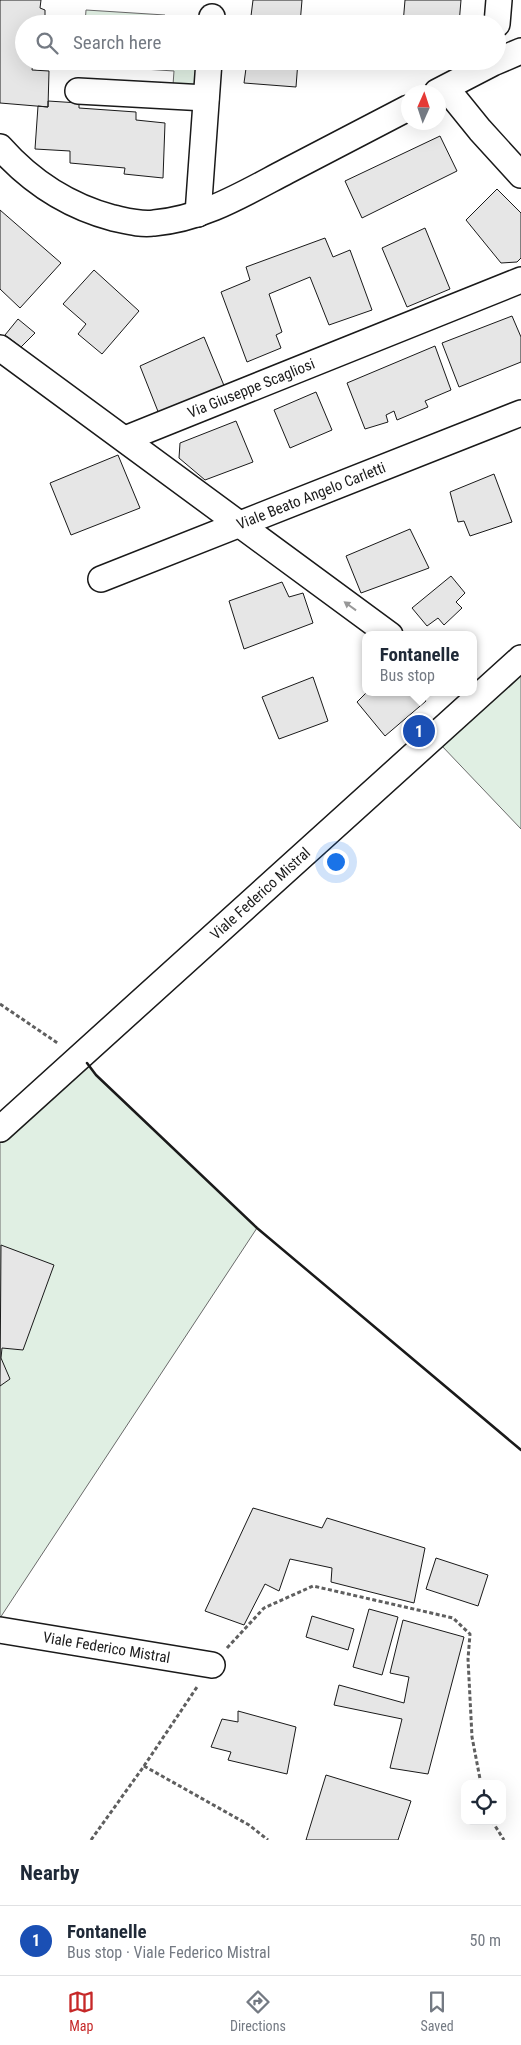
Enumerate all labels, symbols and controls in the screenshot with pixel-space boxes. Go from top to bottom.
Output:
search box [15,15,506,70]
icon: search [33,29,61,57]
text: Search here [73,31,161,54]
north arrow [401,85,446,130]
street label: Via Giuseppe Scagliosi [185,355,317,422]
street label: Viale Beato Angelo Carletti [234,458,388,533]
one-way arrow [343,601,357,611]
popup [362,631,477,696]
text: Fontanelle [380,643,459,666]
text: Bus stop [380,666,435,685]
pin: 1 [403,712,435,750]
street label: Viale Federico Mistral [207,844,314,943]
your location [323,849,349,875]
street label: Viale Federico Mistral [42,1628,171,1667]
map controls [461,1780,506,1825]
button: locate [461,1780,506,1825]
text: Nearby [20,1861,79,1885]
text: Fontanelle [67,1920,147,1943]
text: 1 [32,1931,40,1950]
text: 50 m [469,1931,501,1950]
text: Bus stop · Viale Federico Mistral [67,1943,270,1962]
tab: Map [67,1988,95,2034]
tab: Directions [230,1988,286,2034]
tab: Saved [420,1988,454,2034]

